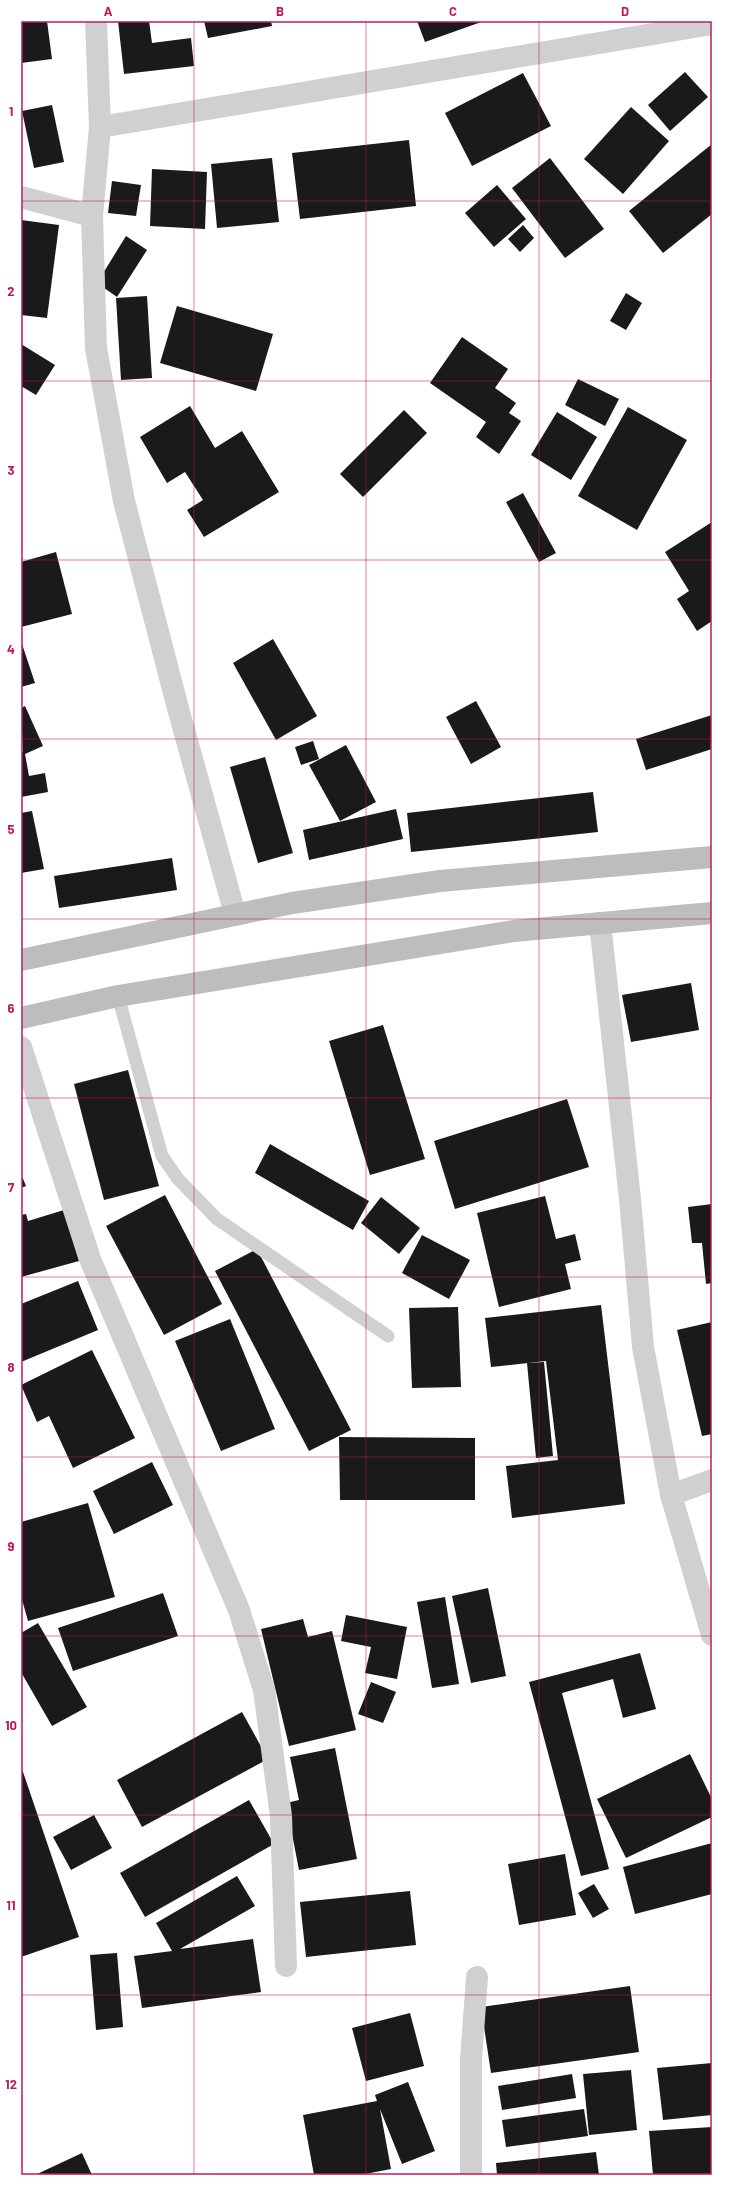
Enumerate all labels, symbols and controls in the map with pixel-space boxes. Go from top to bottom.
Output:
text: A [104,3,113,19]
text: B [276,3,284,19]
text: C [449,3,457,19]
text: D [621,3,629,19]
text: 1 [9,103,13,119]
text: 2 [7,283,15,299]
text: 3 [7,462,15,478]
text: 4 [7,641,15,657]
text: 5 [7,821,15,837]
text: 6 [8,1000,15,1016]
text: 7 [8,1179,15,1195]
text: 8 [7,1359,15,1375]
text: 9 [8,1538,15,1554]
text: 10 [5,1717,17,1733]
text: 11 [6,1897,16,1913]
text: 12 [5,2076,17,2092]

